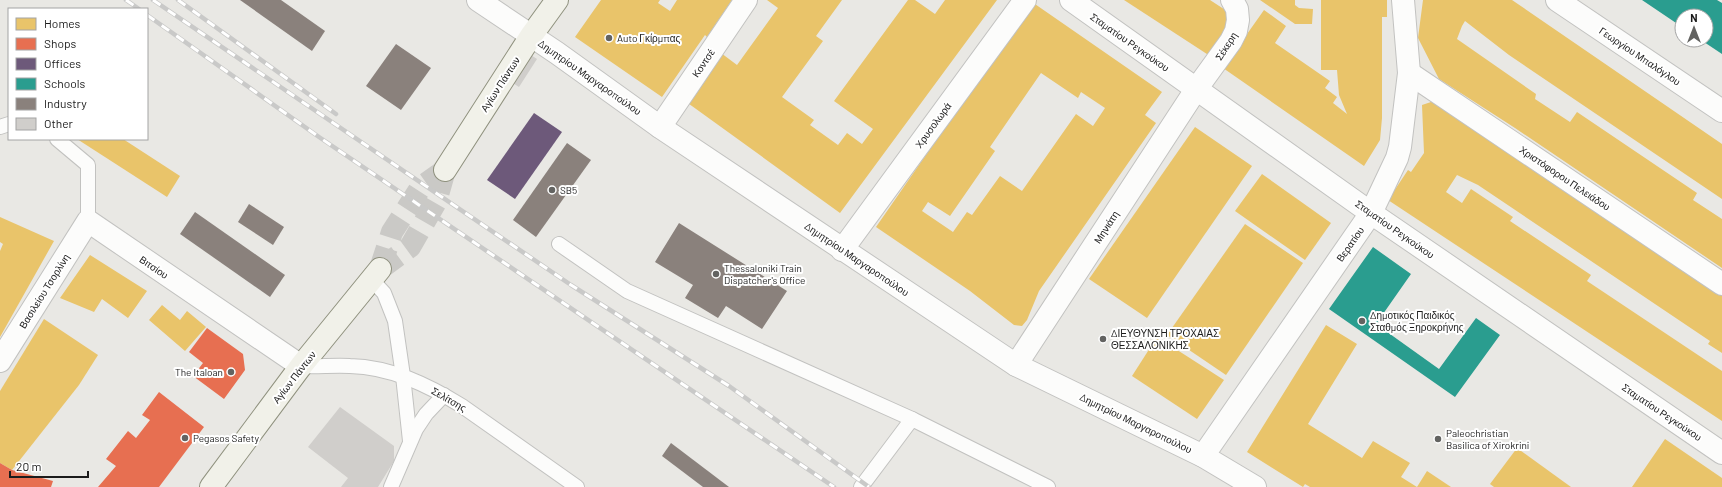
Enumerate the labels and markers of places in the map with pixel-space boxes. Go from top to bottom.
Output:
place label: Auto Γκίρμπας [617,32,680,44]
marker: Auto Γκίρμπας [604,33,614,43]
place label: SB5 [560,184,577,196]
marker: SB5 [547,185,557,195]
place label: Thessaloniki Train Dispatcher's Office [724,262,805,286]
marker: Thessaloniki Train Dispatcher's Office [711,269,721,279]
place label: Δημοτικός Παιδικός Σταθμός Ξηροκρήνης [1370,309,1464,333]
marker: Δημοτικός Παιδικός Σταθμός Ξηροκρήνης [1357,316,1367,326]
place label: ΔΙΕΥΘΥΝΣΗ ΤΡΟΧΑΙΑΣ ΘΕΣΣΑΛΟΝΙΚΗΣ [1111,327,1219,351]
marker: ΔΙΕΥΘΥΝΣΗ ΤΡΟΧΑΙΑΣ ΘΕΣΣΑΛΟΝΙΚΗΣ [1098,334,1108,344]
place label: The Italoan [175,366,223,378]
marker: The Italoan [226,367,236,377]
place label: Paleochristian Basilica of Xirokrini [1446,427,1529,451]
place label: Pegasos Safety [193,432,259,444]
marker: Pegasos Safety [180,433,190,443]
marker: Paleochristian Basilica of Xirokrini [1433,434,1443,444]

